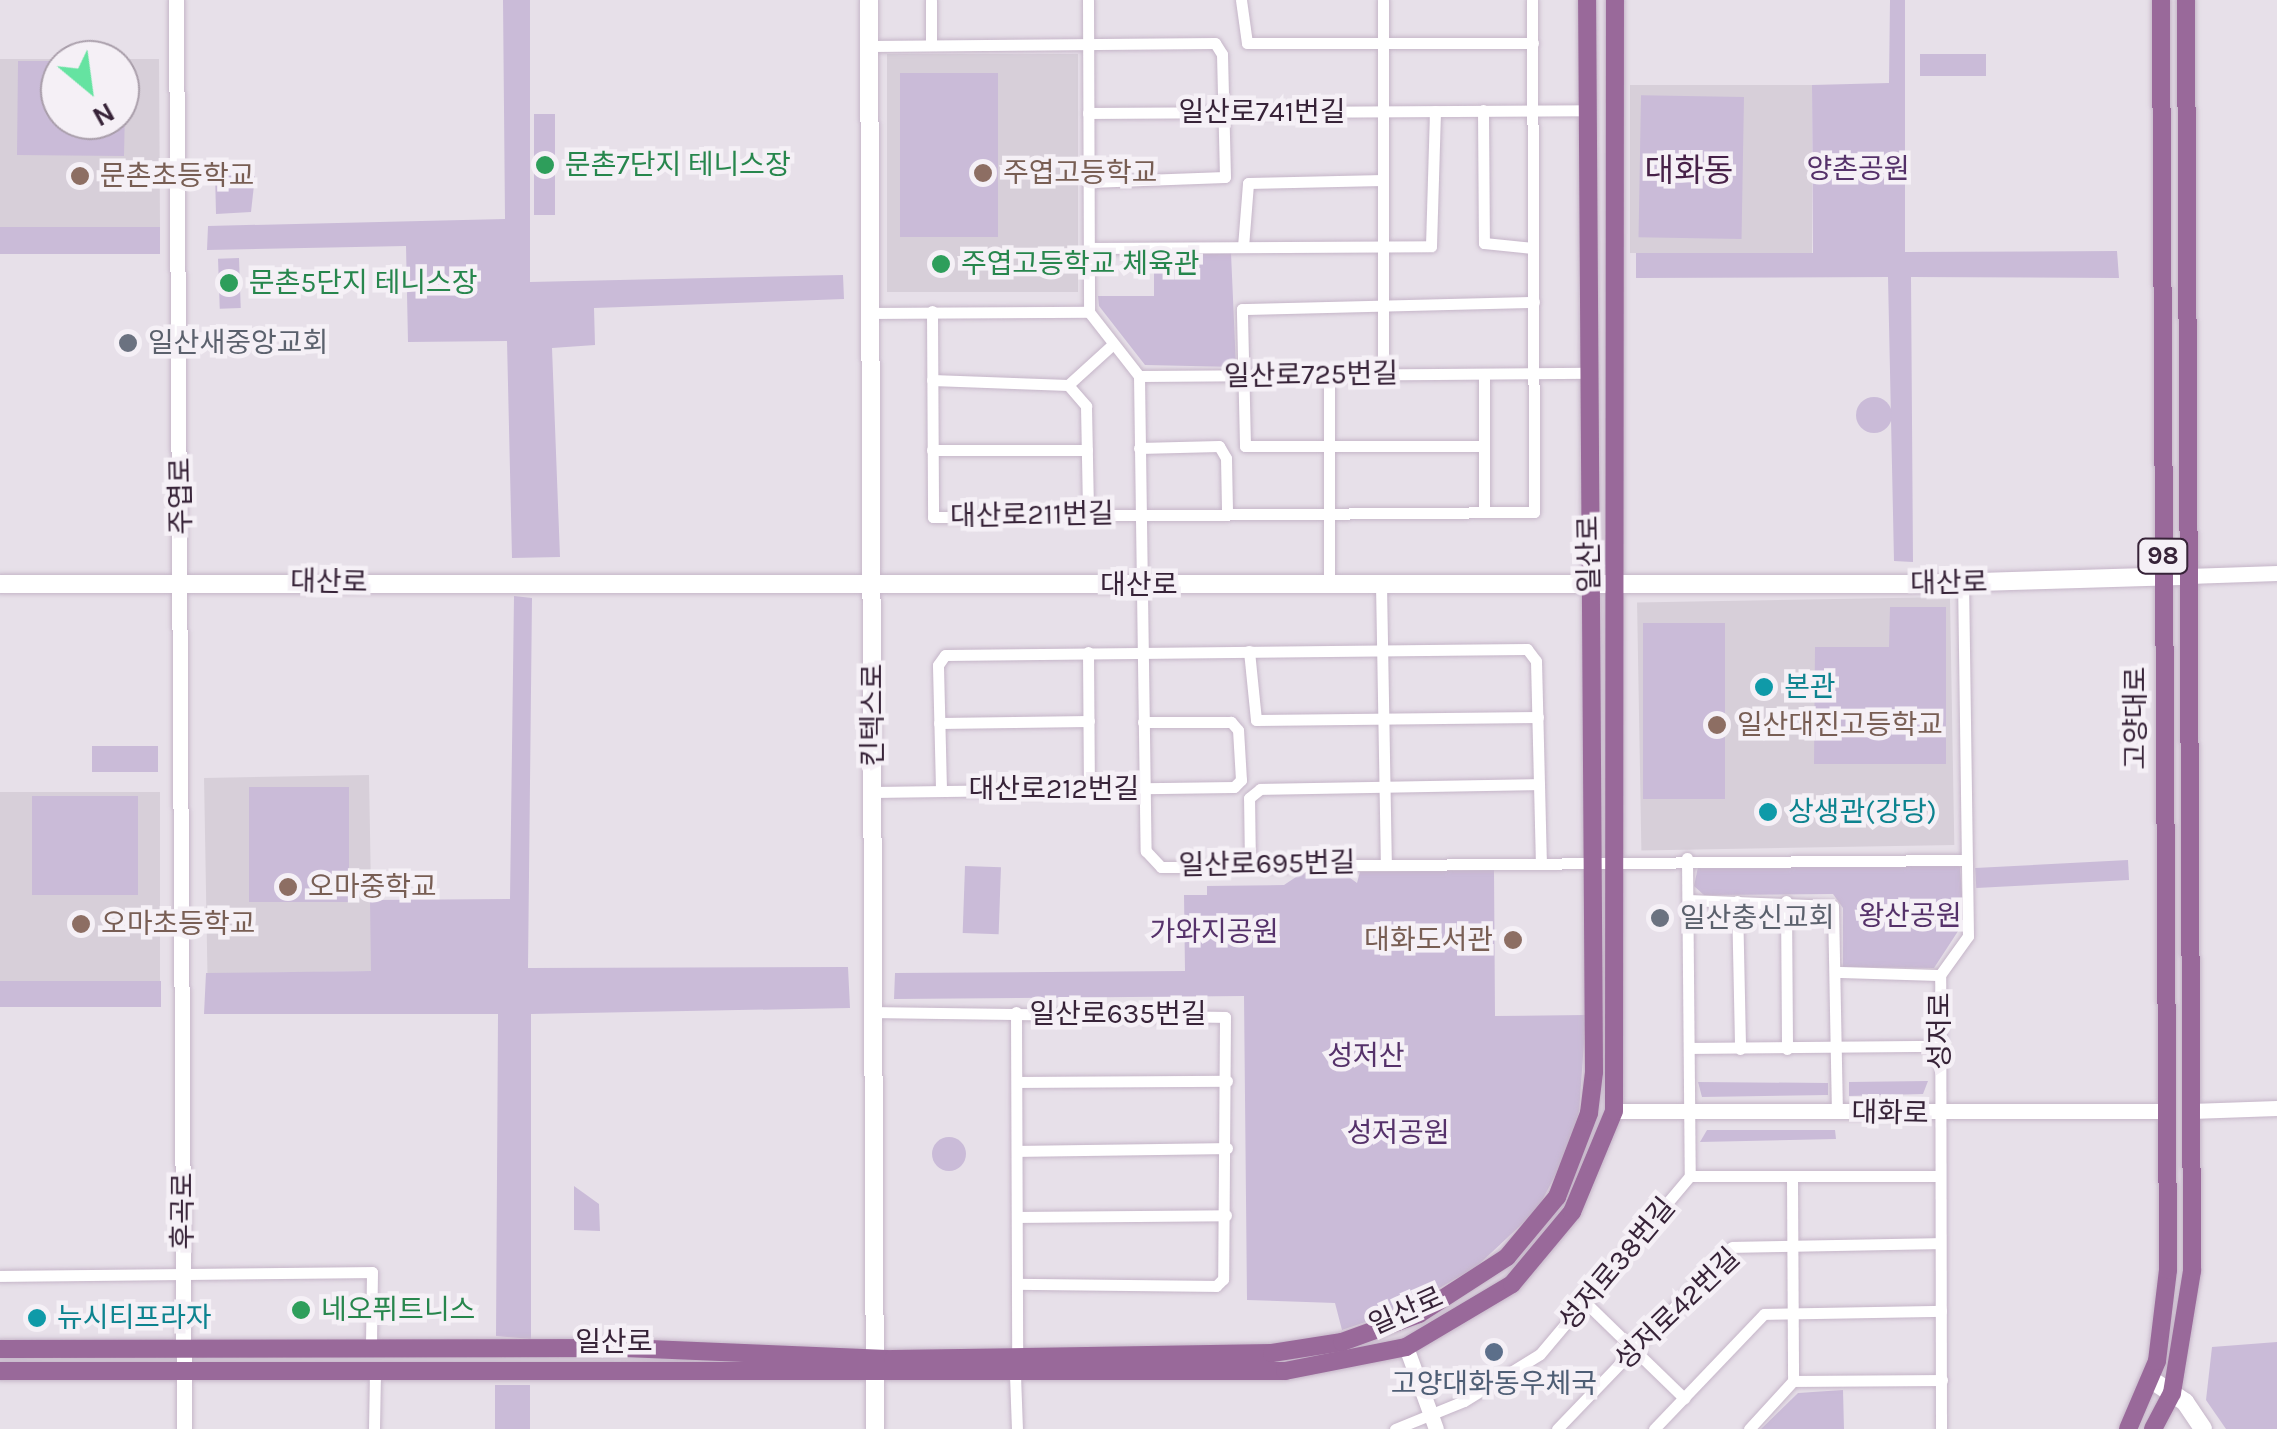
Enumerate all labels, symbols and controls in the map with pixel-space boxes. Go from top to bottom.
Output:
north arrow [40,40,140,140]
street label: 일산로741번길 [1179,95,1345,129]
text: N [87,96,121,134]
place label: 문촌7단지 테니스장 [565,148,791,182]
district label: 대화동 [1645,152,1733,190]
park label: 양촌공원 [1806,152,1910,186]
marker: 문촌7단지 테니스장 [534,154,556,176]
place label: 주엽고등학교 [1003,156,1158,190]
place label: 문촌초등학교 [100,159,255,193]
marker: 주엽고등학교 [972,162,994,184]
marker: 문촌초등학교 [69,165,91,187]
place label: 주엽고등학교 체육관 [961,247,1199,281]
marker: 주엽고등학교 체육관 [930,253,952,275]
place label: 문촌5단지 테니스장 [249,266,478,300]
marker: 문촌5단지 테니스장 [218,272,240,294]
place label: 일산새중앙교회 [148,326,328,360]
marker: 일산새중앙교회 [117,332,139,354]
street label: 일산로725번길 [1224,357,1398,393]
street label: 주엽로 [164,457,198,535]
street label: 대산로211번길 [950,497,1114,533]
street label: 일산로 [1572,515,1606,593]
road number: 98 [2136,536,2190,576]
street label: 대산로 [290,565,368,599]
street label: 대산로 [1910,566,1988,600]
street label: 대산로 [1100,568,1178,602]
street label: 킨텍스로 [856,663,890,767]
street label: 고양대로 [2119,666,2153,770]
place label: 본관 [1784,670,1836,704]
marker: 본관 [1753,676,1775,698]
place label: 일산대진고등학교 [1737,708,1943,742]
marker: 일산대진고등학교 [1706,714,1728,736]
street label: 대산로212번길 [969,772,1139,806]
place label: 상생관(강당) [1788,795,1937,829]
marker: 상생관(강당) [1757,801,1779,823]
street label: 일산로695번길 [1178,846,1356,882]
place label: 오마중학교 [308,870,437,904]
marker: 오마중학교 [277,876,299,898]
park label: 왕산공원 [1858,899,1962,933]
place label: 일산충신교회 [1680,901,1835,935]
place label: 오마초등학교 [101,907,256,941]
marker: 일산충신교회 [1649,907,1671,929]
marker: 오마초등학교 [70,913,92,935]
park label: 가와지공원 [1150,915,1278,949]
place label: 대화도서관 [1364,923,1493,957]
marker: 대화도서관 [1502,929,1524,951]
street label: 성저로 [1923,992,1957,1070]
street label: 일산로635번길 [1029,997,1207,1031]
park label: 성저산 [1327,1039,1405,1073]
street label: 대화로 [1851,1096,1929,1130]
park label: 성저공원 [1346,1116,1450,1150]
street label: 후곡로 [166,1172,200,1250]
street label: 성저로38번길 [1552,1191,1682,1337]
street label: 성저로42번길 [1608,1241,1746,1377]
street label: 일산로 [1364,1280,1448,1342]
place label: 네오퓌트니스 [321,1293,476,1327]
marker: 네오퓌트니스 [290,1299,312,1321]
place label: 뉴시티프라자 [57,1301,212,1335]
marker: 뉴시티프라자 [26,1307,48,1329]
street label: 일산로 [575,1325,653,1359]
marker: 고양대화동우체국 [1483,1341,1505,1363]
place label: 고양대화동우체국 [1391,1367,1597,1401]

